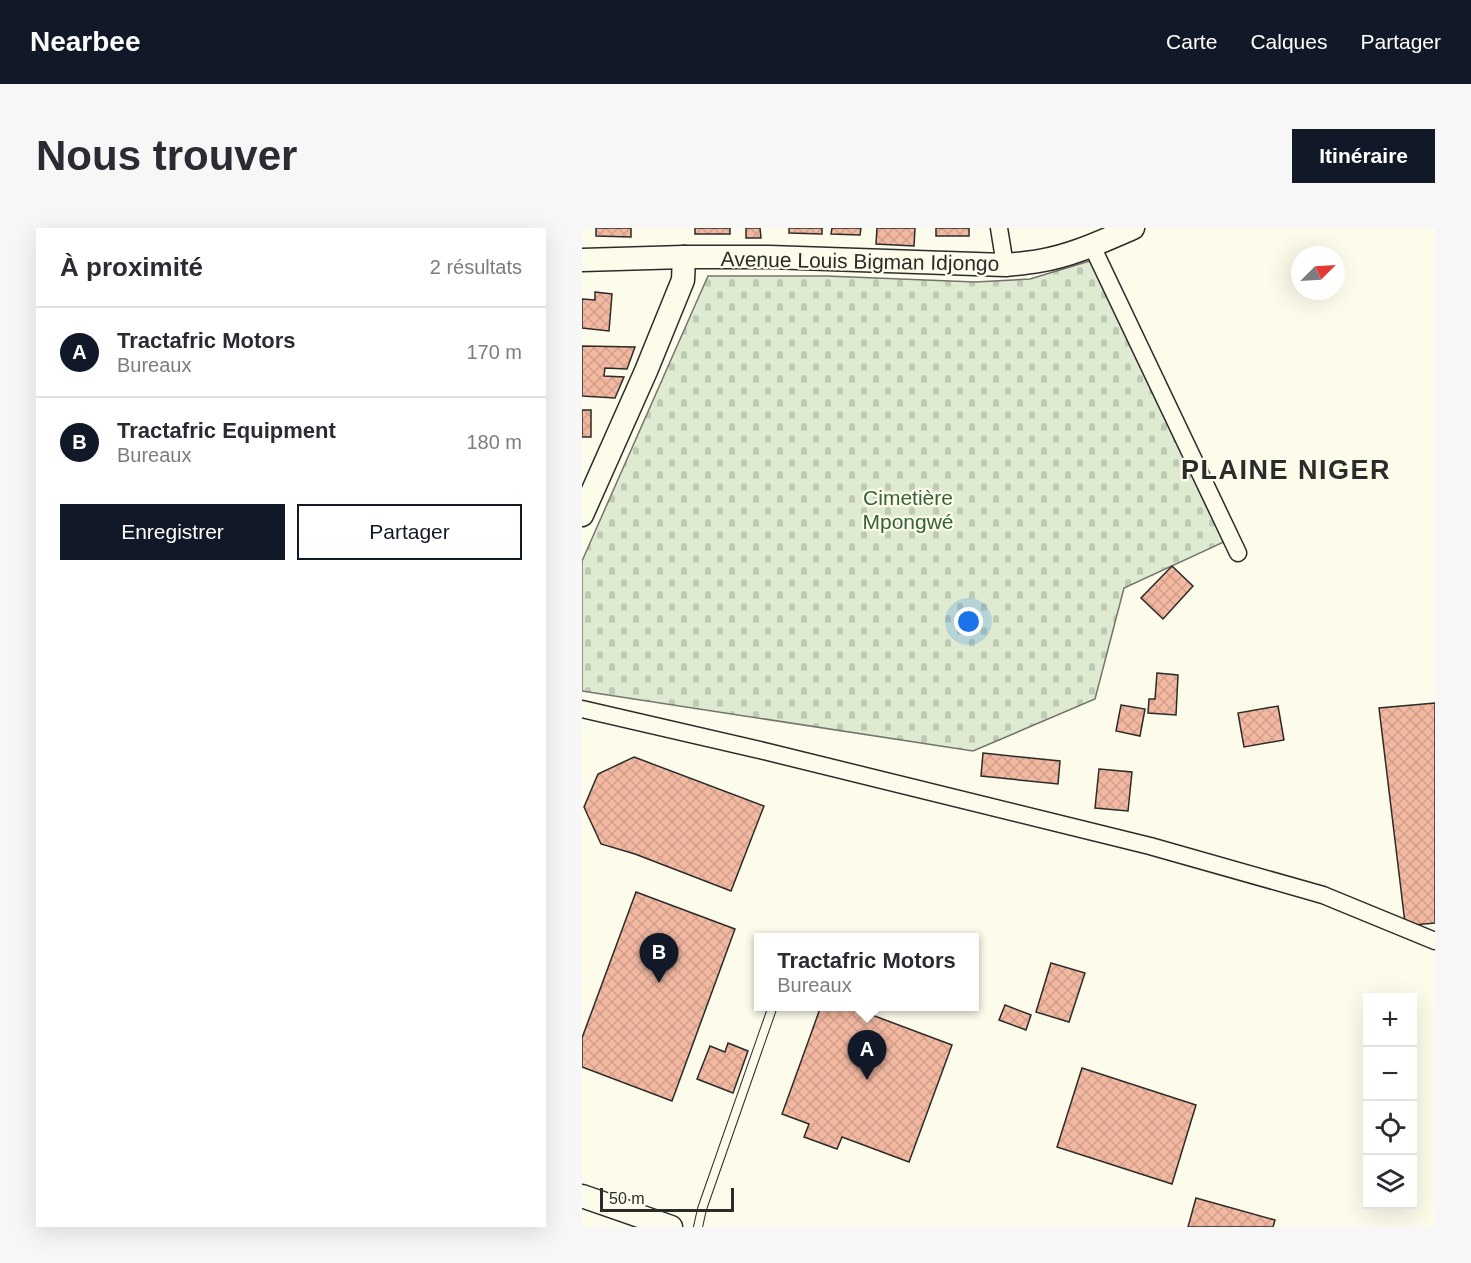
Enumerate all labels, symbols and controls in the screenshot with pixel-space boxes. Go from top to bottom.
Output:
text: Nearbee [30,26,141,57]
text: Carte [1166,30,1217,53]
text: Calques [1250,30,1327,53]
text: Partager [1360,30,1441,53]
button: Itinéraire [1292,129,1435,183]
text: Nous trouver [36,132,297,179]
north arrow [1291,246,1345,300]
street label: Avenue Louis Bigman Idjongo [720,247,1000,275]
text: À proximité [60,252,203,282]
text: 2 résultats [430,256,522,278]
text: Tractafric Motors [117,328,296,353]
text: A [72,341,87,363]
text: 170 m [466,341,522,363]
text: Bureaux [117,354,192,376]
text: Tractafric Equipment [117,418,336,443]
text: B [72,431,87,453]
text: 180 m [466,431,522,453]
text: Bureaux [117,444,192,466]
district label: PLAINE NIGER [1181,455,1391,485]
park label: Cimetière Mpongwé [862,486,954,533]
button: Enregistrer [60,504,285,560]
button: Partager [297,504,522,560]
your location [954,607,983,636]
popup [754,933,979,1011]
pin: B [640,934,679,983]
text: Tractafric Motors [777,948,956,973]
text: Bureaux [777,974,852,996]
map controls [1363,993,1417,1209]
button: + [1363,993,1417,1047]
pin: A [848,1030,886,1080]
button: − [1363,1047,1417,1101]
button: locate [1363,1101,1417,1155]
button: layers [1363,1155,1417,1209]
scale bar [600,1185,734,1212]
text: 50 m [609,1190,645,1207]

